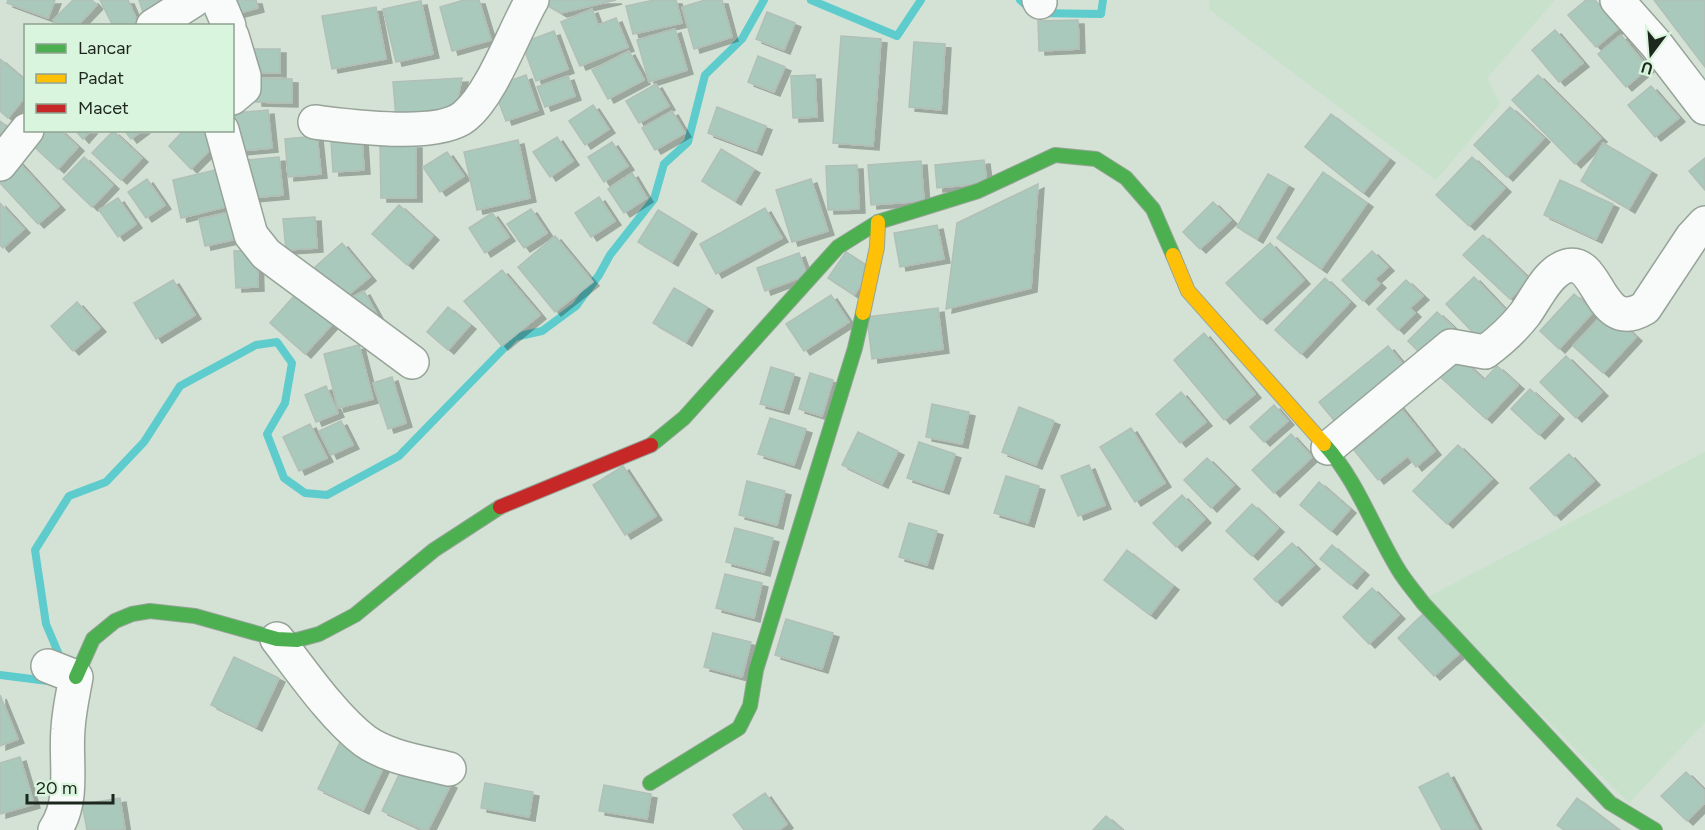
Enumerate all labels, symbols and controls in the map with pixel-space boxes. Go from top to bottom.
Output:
legend [24,24,234,132]
north arrow [1621,24,1681,84]
text: Lancar [78,37,132,59]
text: U [1639,57,1655,79]
text: Padat [78,67,124,89]
text: Macet [78,97,129,119]
scale bar [27,767,112,805]
text: 20 m [36,777,77,799]

